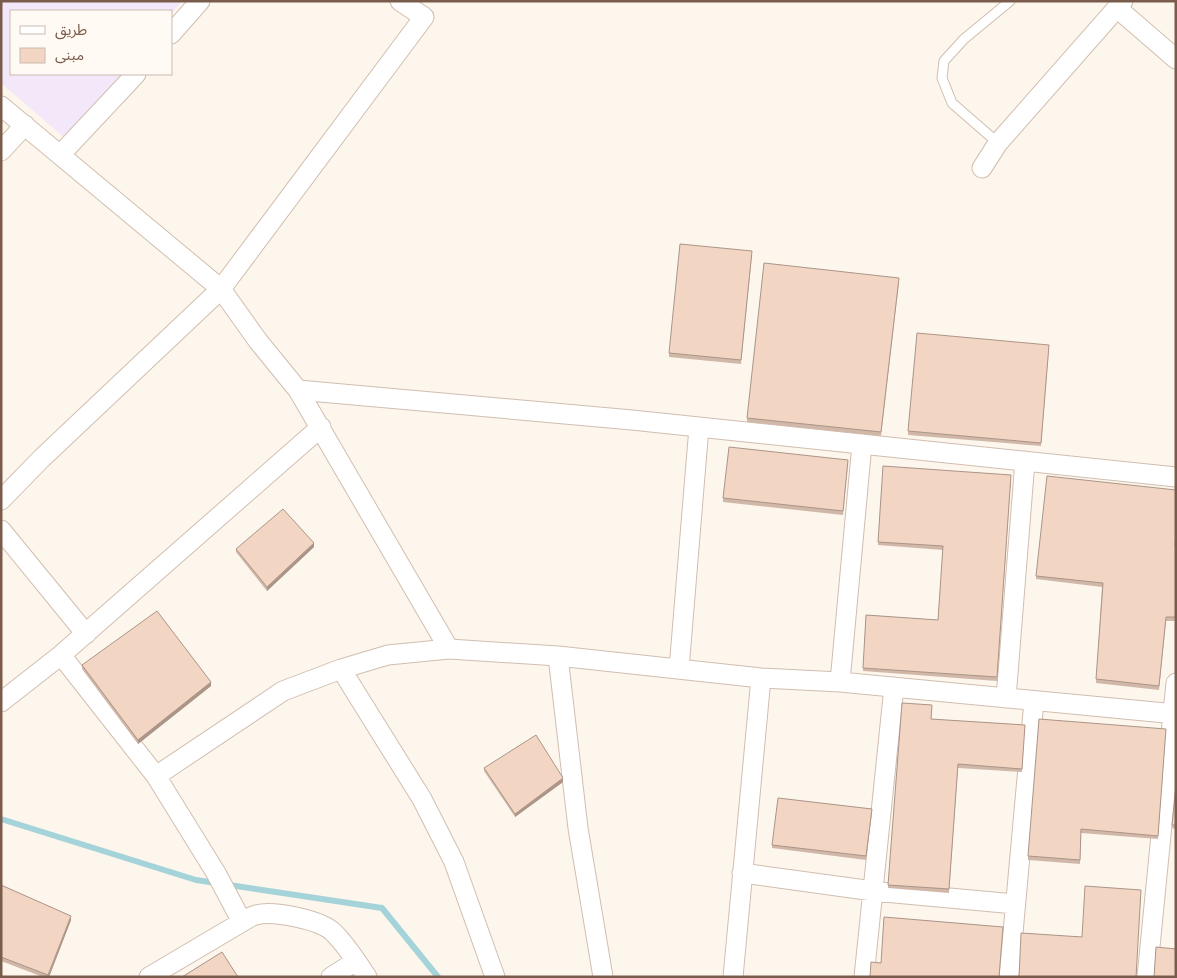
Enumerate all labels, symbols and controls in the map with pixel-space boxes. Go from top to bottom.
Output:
legend [10,10,172,75]
text: طريق [55,20,87,40]
text: مبنى [55,45,84,64]

